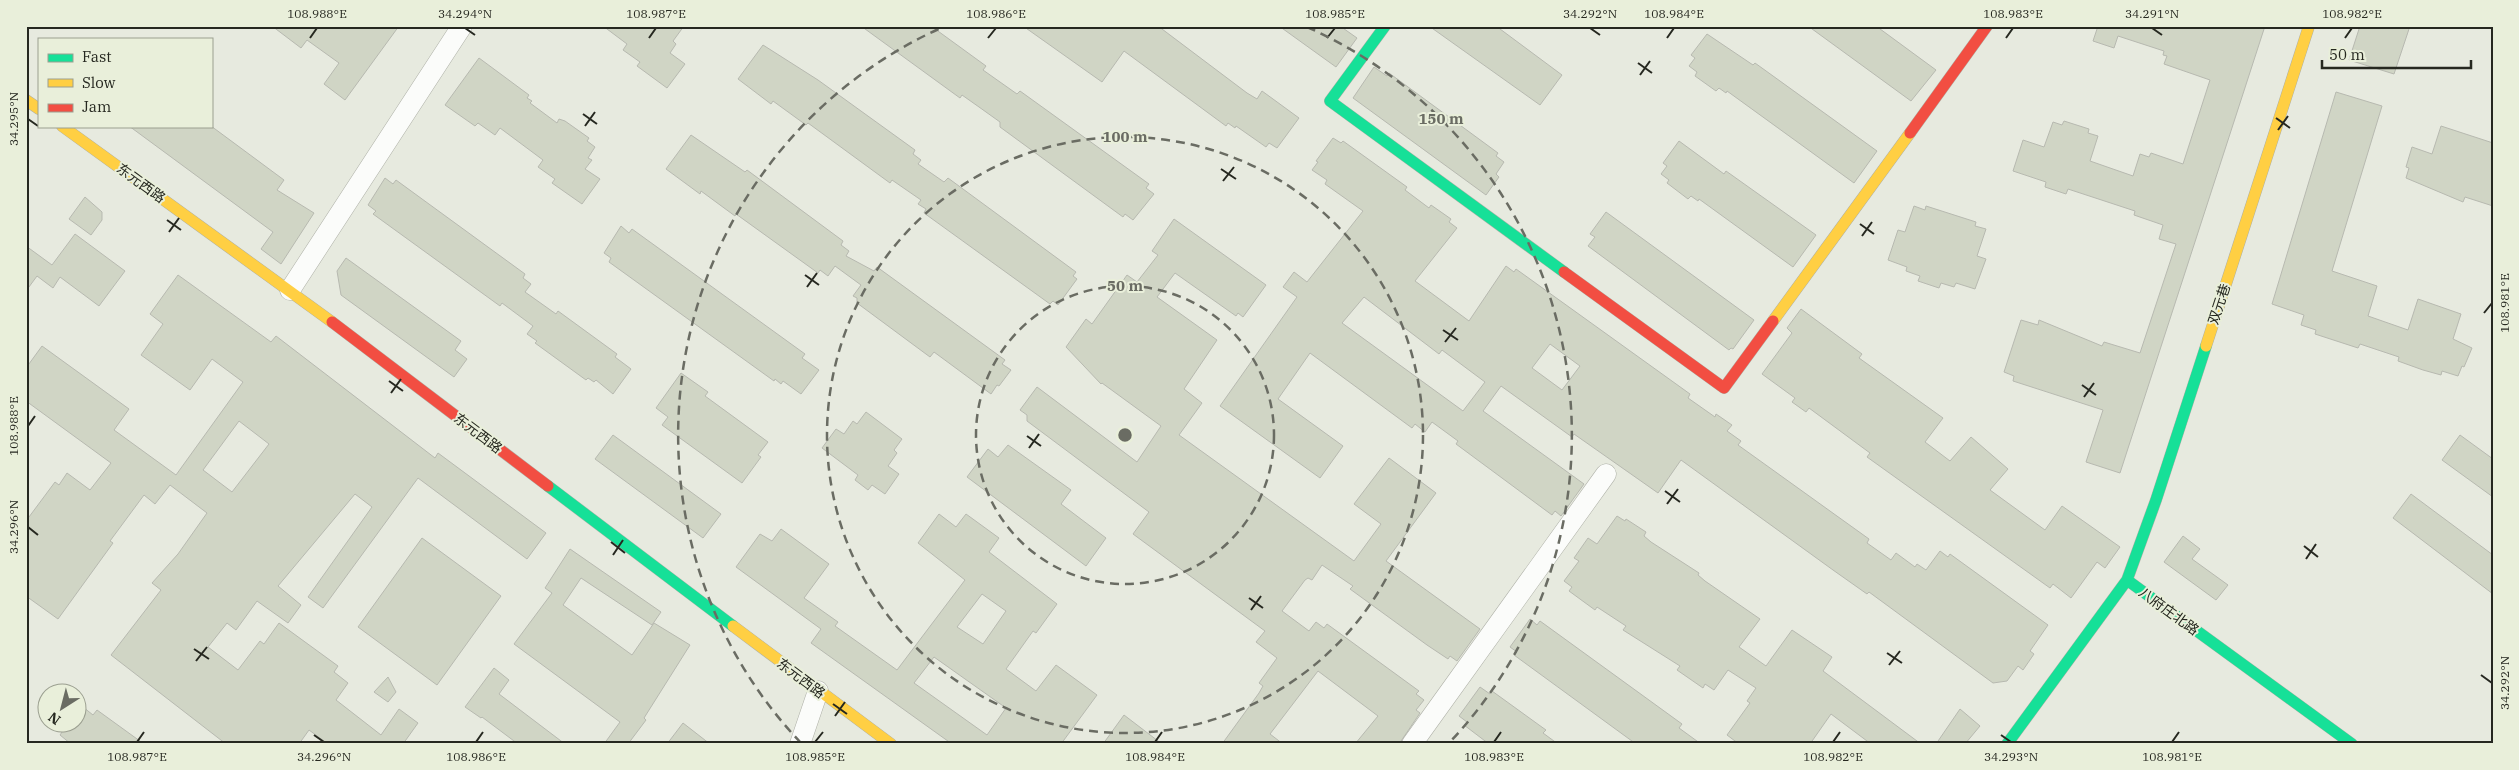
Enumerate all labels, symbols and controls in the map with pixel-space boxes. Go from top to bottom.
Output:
text: 108.988°E [287,6,347,21]
text: 34.294°N [438,6,492,21]
text: 108.987°E [626,6,686,21]
text: 108.986°E [966,6,1026,21]
text: 108.985°E [1305,6,1365,21]
text: 34.292°N [1563,6,1617,21]
text: 108.984°E [1644,6,1704,21]
text: 108.983°E [1983,6,2043,21]
text: 34.291°N [2125,6,2179,21]
text: 108.982°E [2322,6,2382,21]
legend [38,38,212,128]
scale bar [2322,38,2470,70]
text: 50 m [2329,45,2365,64]
text: Fast [82,47,112,66]
text: Slow [82,73,116,92]
text: 34.295°N [6,92,21,146]
text: Jam [82,97,111,116]
text: 150 m [1418,109,1464,128]
text: 100 m [1102,127,1148,146]
street label: 东元西路 [113,159,169,207]
text: 108.981°E [2497,273,2512,333]
text: 50 m [1107,276,1143,295]
street label: 双元巷 [2204,281,2234,327]
text: 108.988°E [6,396,21,456]
street label: 东元西路 [450,409,506,457]
centre of rings [1116,426,1134,444]
text: 34.296°N [6,500,21,554]
street label: 八府庄北路 [2135,583,2203,639]
street label: 东元西路 [773,654,829,702]
text: 34.292°N [2497,656,2512,710]
north arrow [38,682,88,732]
text: N [45,708,64,729]
text: 108.987°E [107,749,167,764]
text: 34.296°N [297,749,351,764]
text: 108.986°E [446,749,506,764]
text: 108.985°E [785,749,845,764]
text: 108.984°E [1125,749,1185,764]
text: 108.983°E [1464,749,1524,764]
text: 108.982°E [1803,749,1863,764]
text: 34.293°N [1984,749,2038,764]
text: 108.981°E [2142,749,2202,764]

